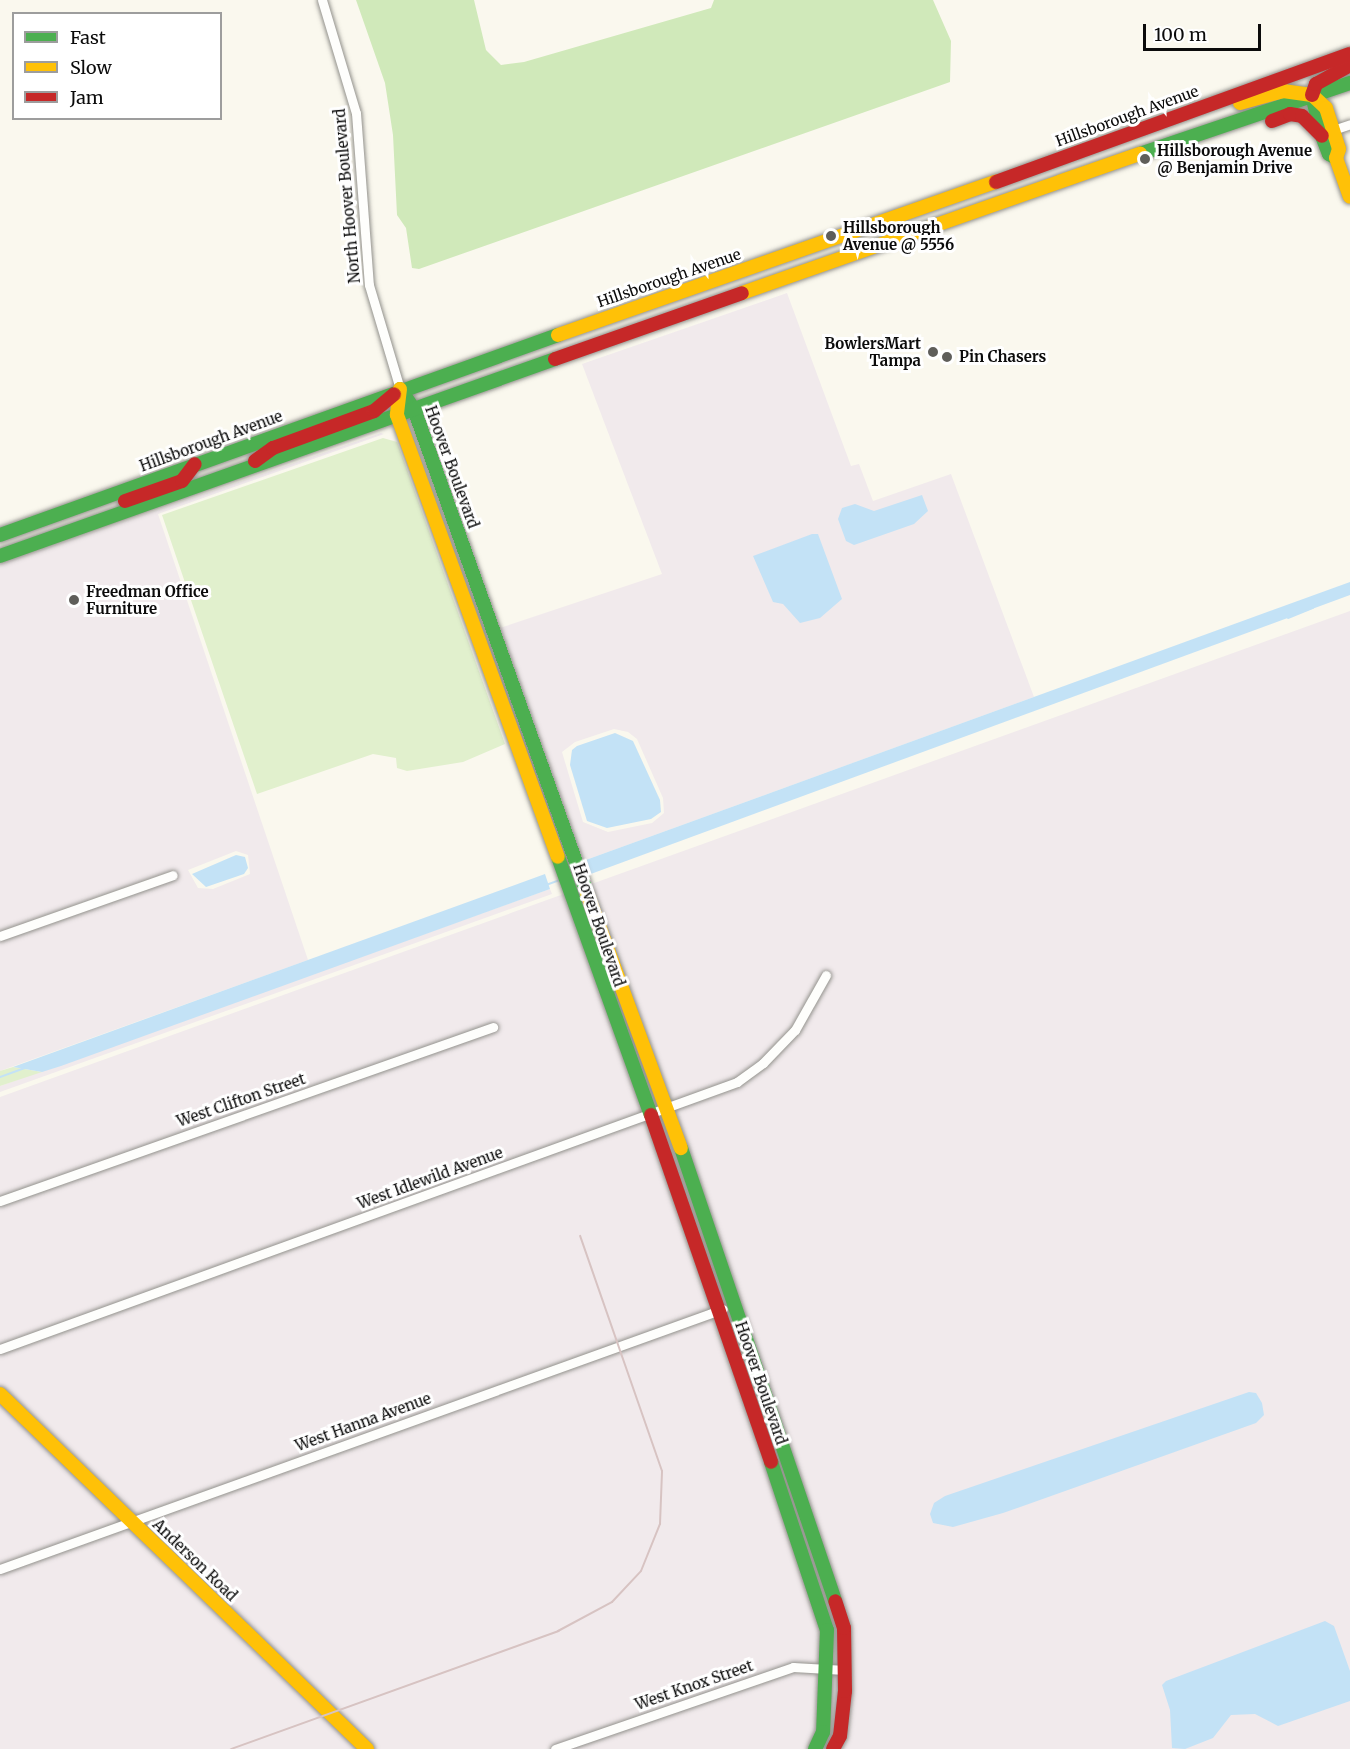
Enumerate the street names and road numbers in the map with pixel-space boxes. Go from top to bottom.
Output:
street label: Hillsborough Avenue [1053,82,1201,150]
street label: North Hoover Boulevard [330,108,364,284]
street label: Hillsborough Avenue [595,245,743,311]
street label: Hoover Boulevard [421,403,483,531]
street label: Hillsborough Avenue [137,407,285,475]
street label: Hoover Boulevard [569,861,629,989]
street label: West Clifton Street [174,1070,308,1130]
street label: West Idlewild Avenue [355,1143,505,1213]
street label: Hoover Boulevard [731,1319,791,1447]
street label: West Hanna Avenue [293,1389,433,1455]
street label: Anderson Road [149,1515,241,1605]
street label: West Knox Street [633,1656,755,1714]

